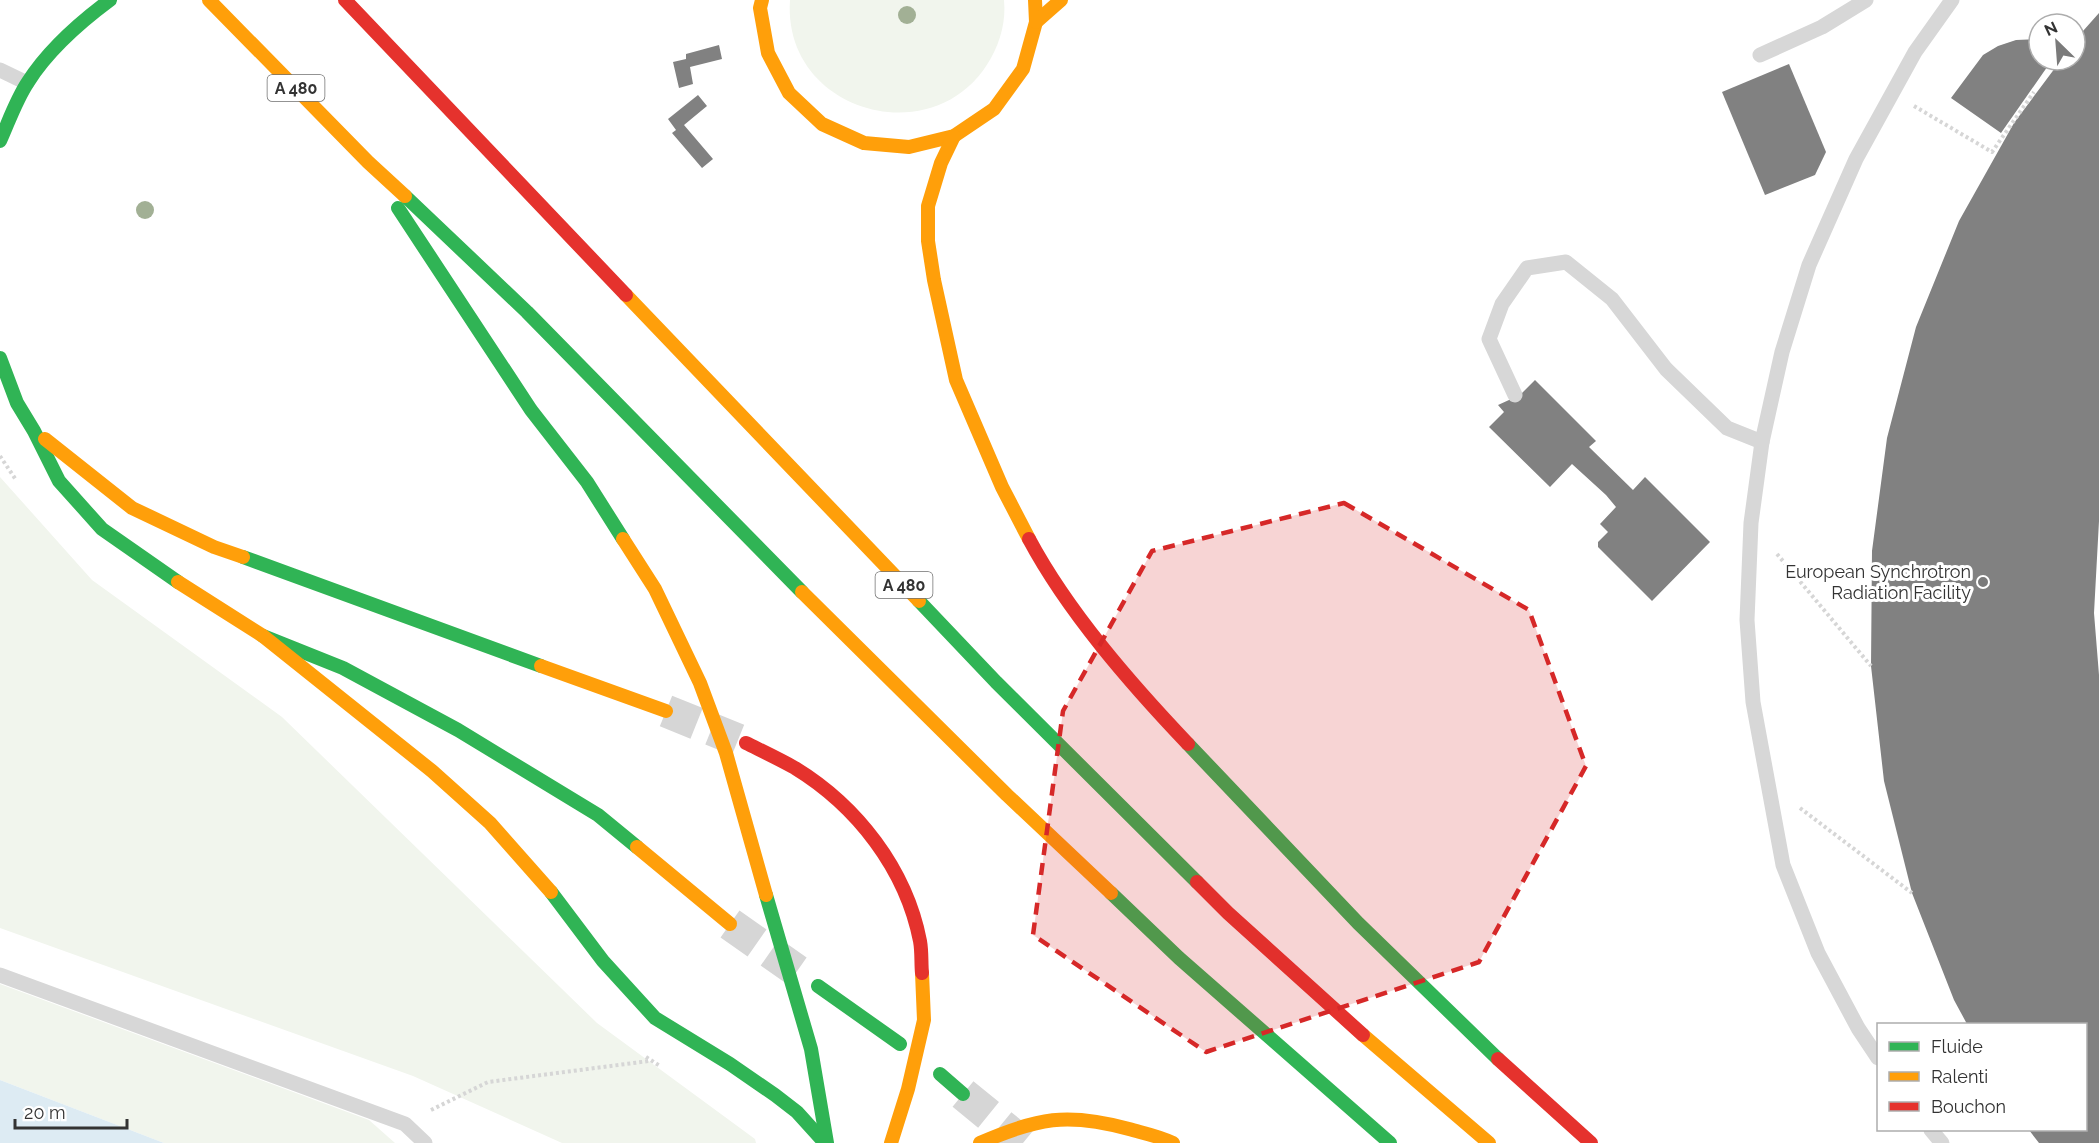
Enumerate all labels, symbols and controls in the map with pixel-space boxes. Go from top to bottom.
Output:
north arrow [2027,12,2087,72]
text: N [2041,18,2060,40]
road number: A 480 [268,75,324,101]
place label: European Synchrotron Radiation Facility [1785,561,1971,603]
road number: A 480 [876,572,932,598]
marker: European Synchrotron Radiation Facility [1976,575,1990,589]
legend [1877,1023,2087,1131]
text: Fluide [1931,1036,1983,1057]
text: Ralenti [1931,1066,1988,1087]
scale bar [15,1092,128,1130]
text: Bouchon [1931,1096,2006,1117]
text: 20 m [24,1102,66,1123]

